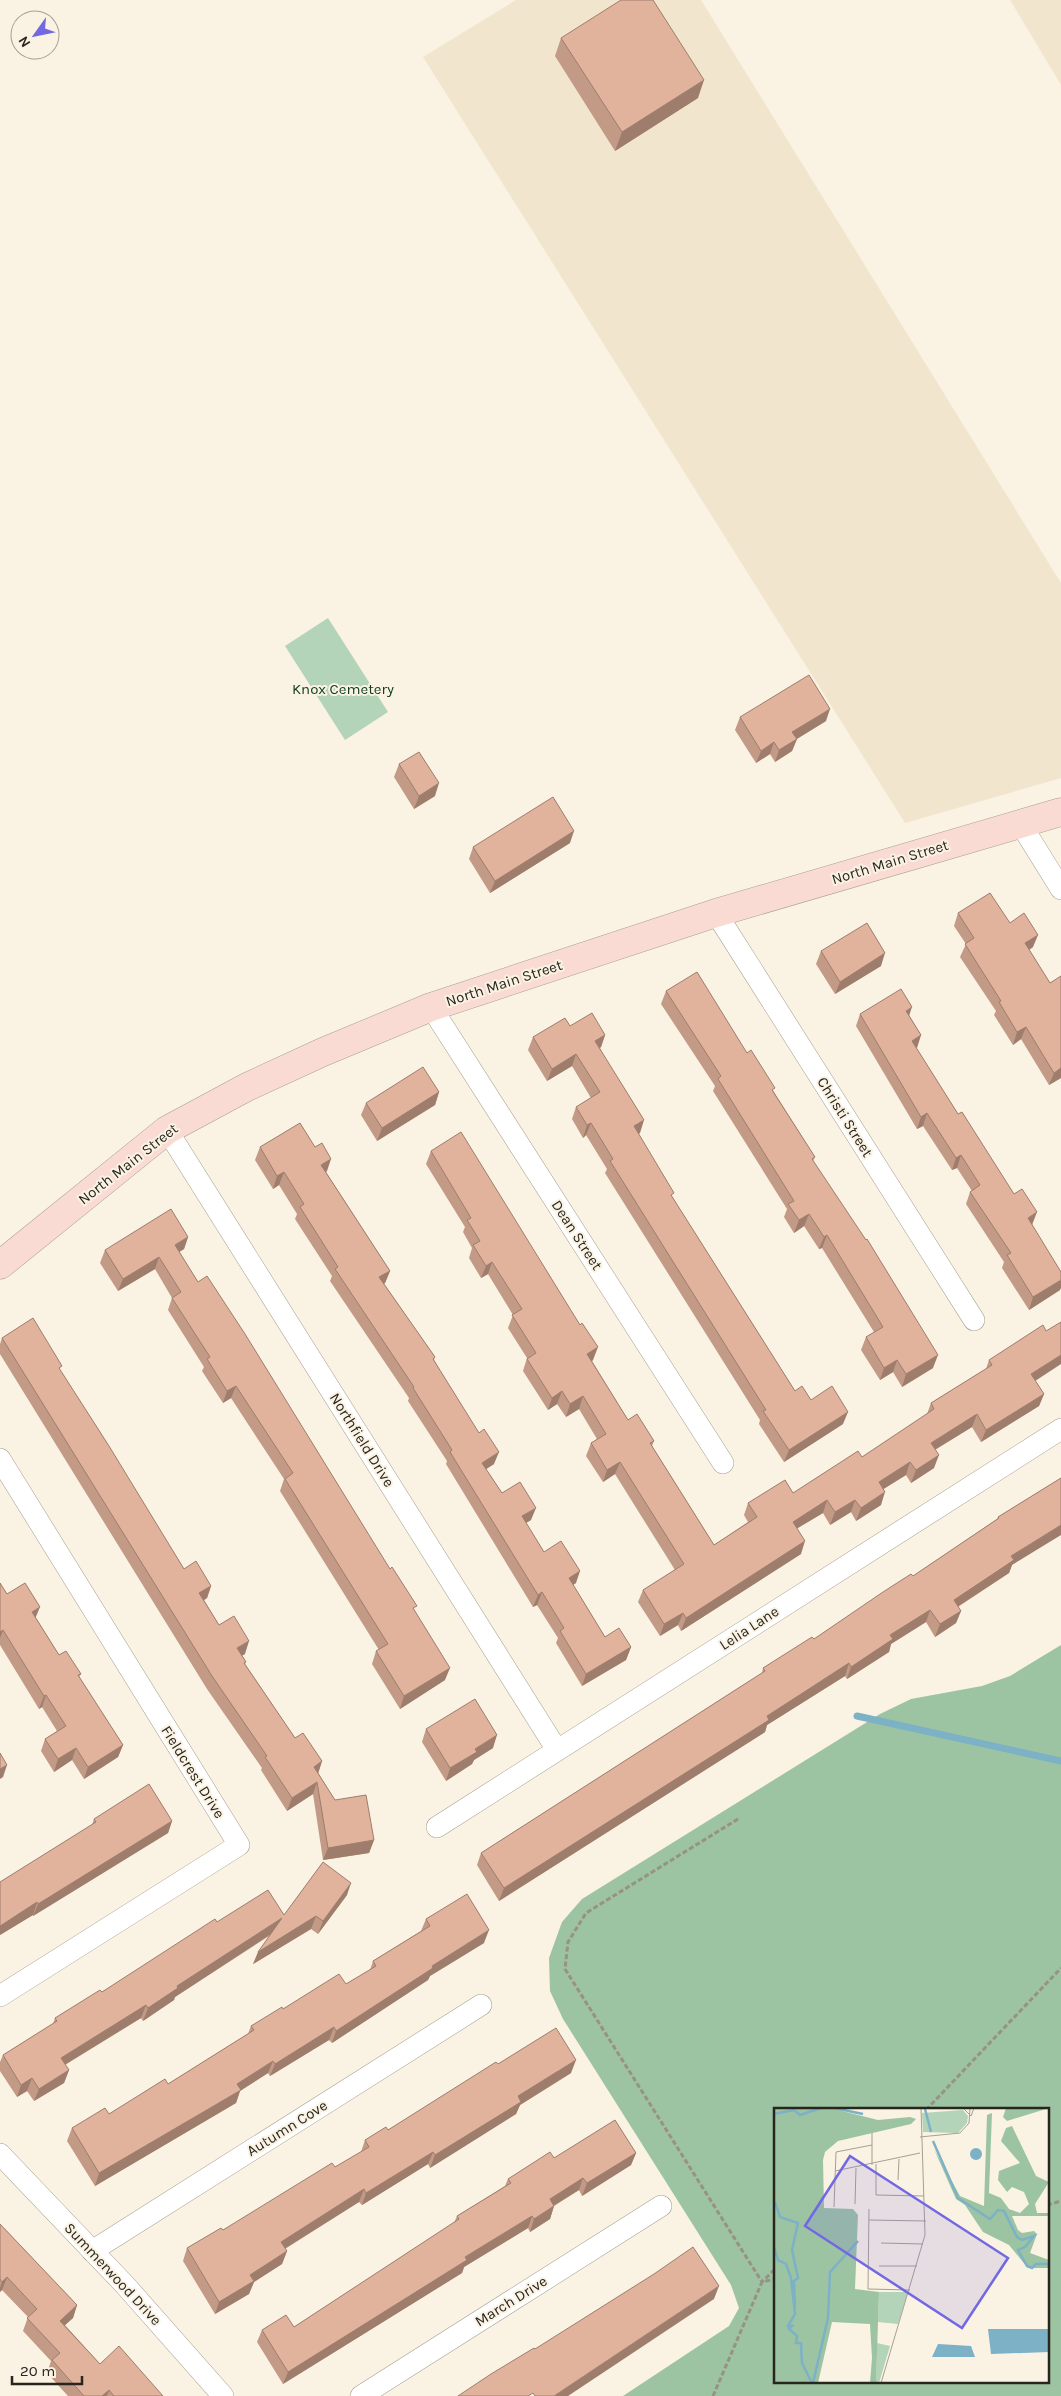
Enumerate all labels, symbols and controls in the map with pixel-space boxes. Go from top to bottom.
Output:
north arrow [10,10,60,60]
text: N [15,33,34,51]
park label: Knox Cemetery [292,680,394,698]
street label: North Main Street [829,836,951,888]
street label: North Main Street [444,956,565,1010]
street label: Christi Street [813,1074,877,1161]
street label: North Main Street [75,1119,182,1208]
street label: Dean Street [548,1197,606,1274]
street label: Northfield Drive [326,1390,398,1490]
street label: Lelia Lane [716,1602,782,1654]
street label: Fieldcrest Drive [157,1722,229,1822]
street label: Autumn Cove [243,2096,331,2160]
inset map [774,2108,1048,2384]
street label: Summerwood Drive [61,2219,165,2329]
street label: March Drive [472,2272,550,2330]
scale bar [12,2354,82,2386]
text: 20 m [20,2362,55,2380]

